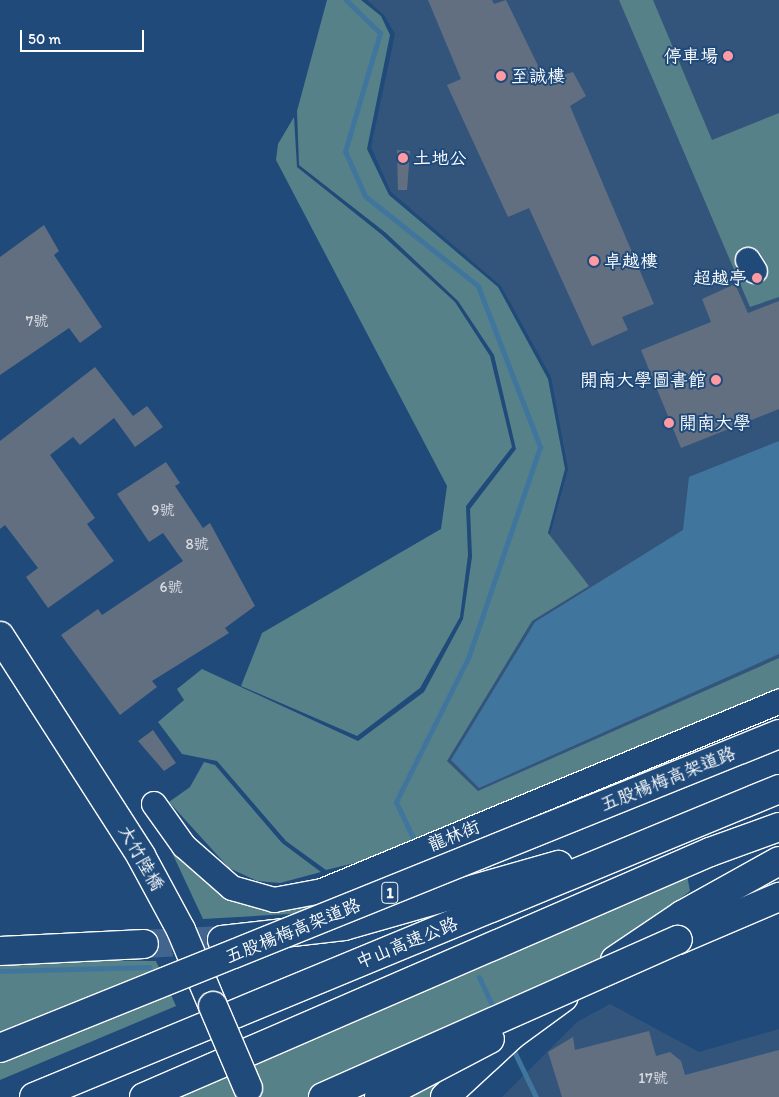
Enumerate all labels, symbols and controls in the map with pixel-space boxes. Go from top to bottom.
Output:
scale bar [22,20,146,52]
text: 50 m [28,30,61,48]
place label: 停車場 [664,45,718,67]
marker: 停車場 [722,50,734,62]
place label: 至誠樓 [511,65,565,87]
marker: 至誠樓 [495,70,507,82]
place label: 土地公 [413,147,467,169]
marker: 土地公 [397,152,409,164]
place label: 卓越樓 [604,250,658,272]
marker: 卓越樓 [588,255,600,267]
place label: 超越亭 [693,267,747,289]
marker: 超越亭 [751,272,763,284]
house number: 7號 [26,313,48,331]
place label: 開南大學圖書館 [580,369,706,391]
marker: 開南大學圖書館 [710,374,722,386]
place label: 開南大學 [679,412,751,434]
marker: 開南大學 [663,417,675,429]
house number: 9號 [152,502,174,520]
house number: 8號 [185,536,209,554]
house number: 6號 [160,579,182,597]
street label: 五股楊梅高架道路 [597,742,739,816]
street label: 龍林街 [425,816,483,856]
street label: 大竹陸橋 [114,821,168,895]
road number: 1 [381,880,399,906]
street label: 五股楊梅高架道路 [222,894,364,968]
street label: 中山高速公路 [353,913,461,973]
house number: 17號 [638,1070,668,1088]

